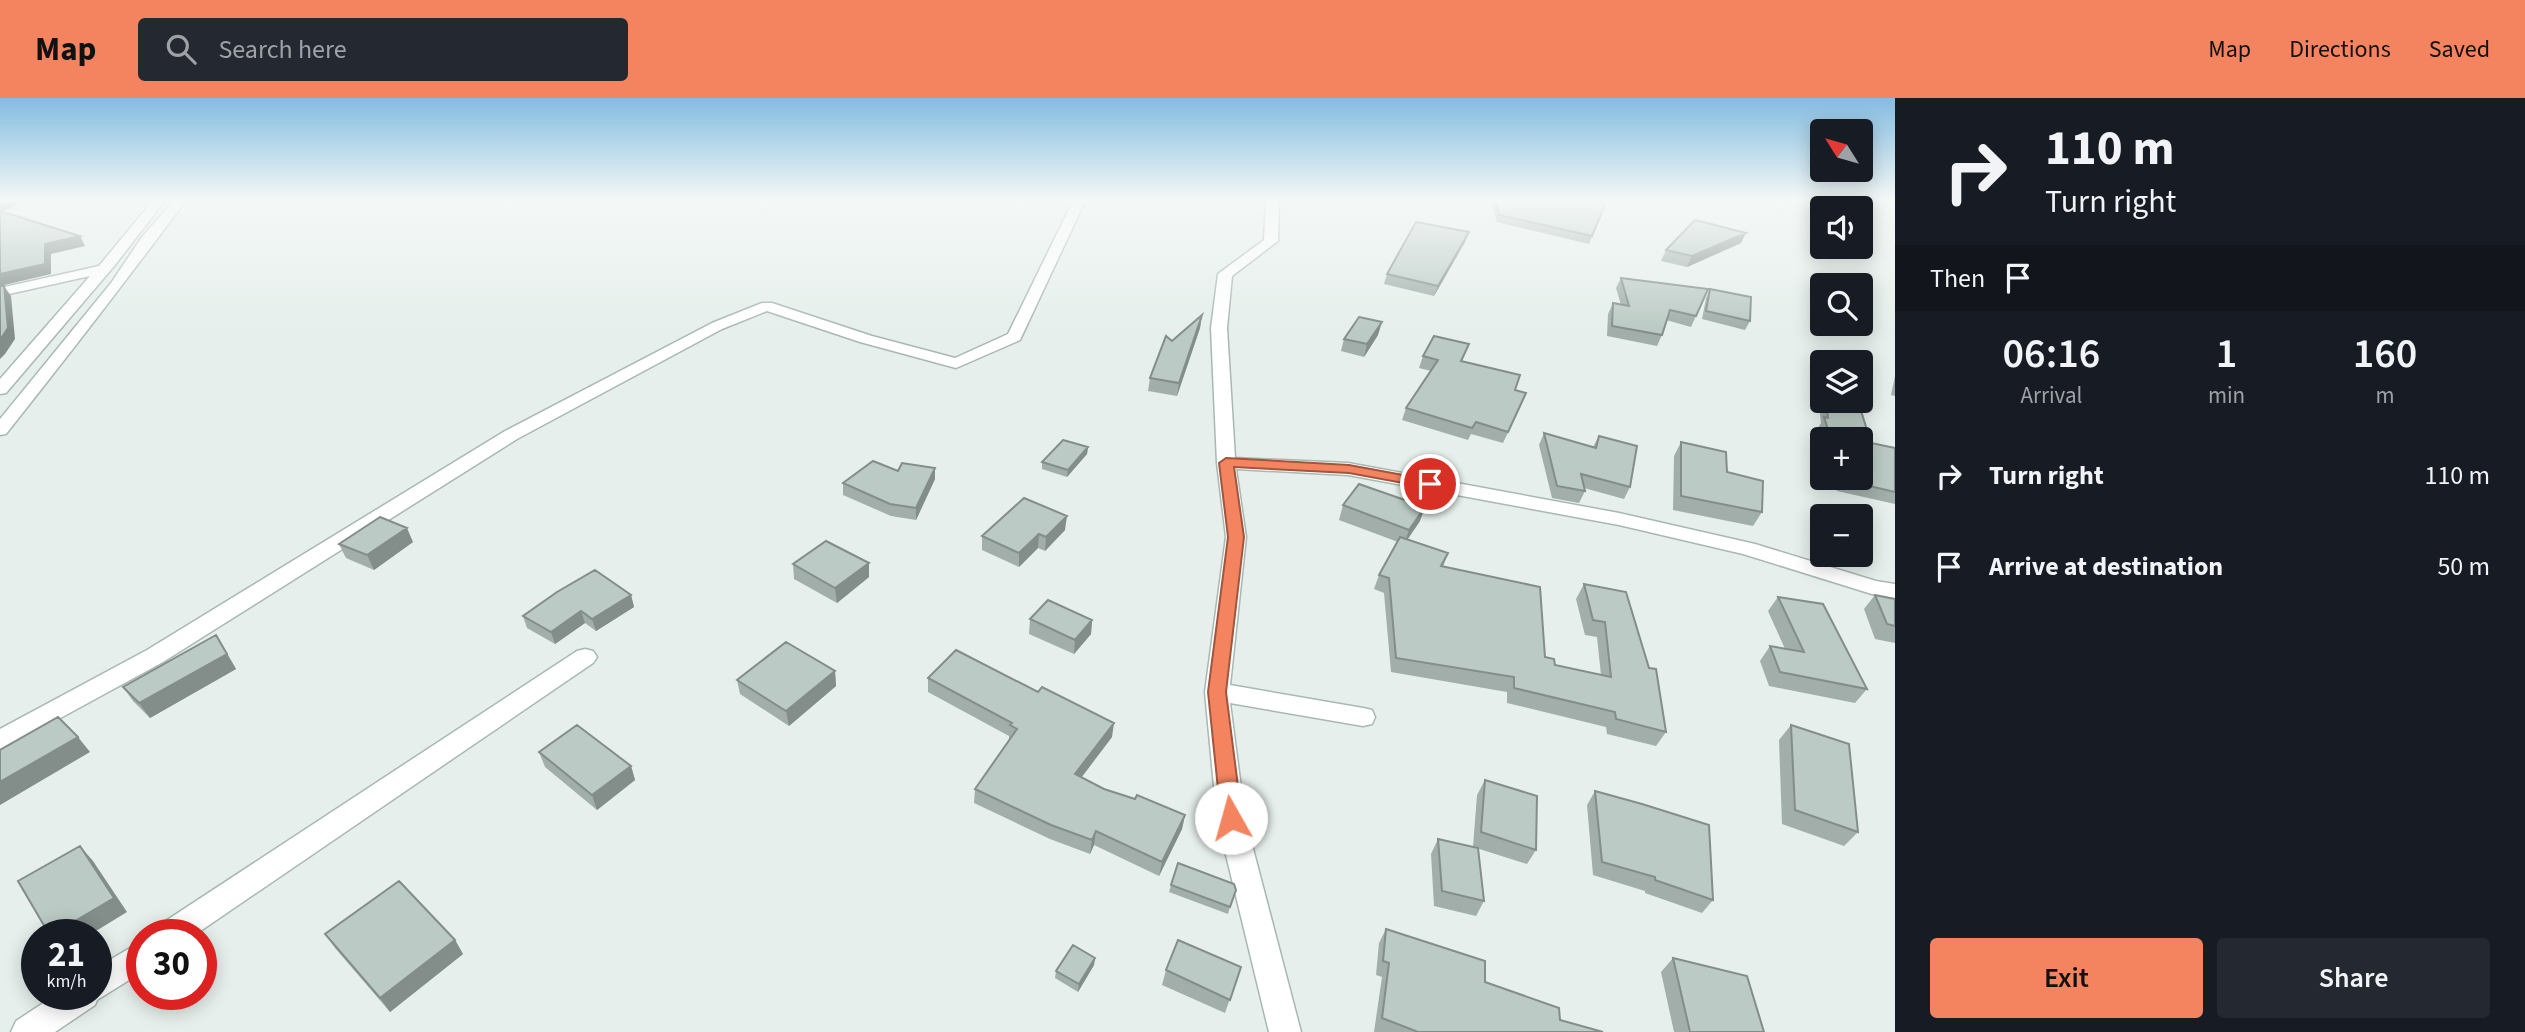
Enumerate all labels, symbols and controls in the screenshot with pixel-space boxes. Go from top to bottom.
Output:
search box [138,18,628,81]
text: Map [35,26,96,73]
icon: search [162,30,200,68]
text: Search here [218,31,347,68]
text: Map [2208,32,2251,67]
text: Directions [2289,32,2391,67]
text: Saved [2429,32,2490,67]
text: 110 m [2045,114,2174,184]
north arrow [1810,119,1872,182]
map controls [1810,119,1873,567]
icon: right [1930,126,2021,217]
text: Turn right [2045,179,2176,225]
button: sound [1810,196,1873,259]
icon: arrive [1999,259,2037,297]
text: Then [1930,260,1985,297]
button: search [1810,273,1873,336]
text: 06:16 [2003,324,2100,384]
text: 1 [2216,324,2237,384]
text: 160 [2353,324,2417,384]
button: layers [1810,350,1873,413]
text: Arrival [2021,379,2082,412]
text: min [2208,379,2245,412]
text: m [2376,379,2395,412]
button: + [1810,427,1873,490]
pin [1400,454,1460,514]
icon: right [1930,457,1968,495]
text: Turn right [1989,457,2104,494]
text: 110 m [2424,457,2490,494]
icon: arrive [1411,465,1449,503]
button: − [1810,504,1873,567]
icon: arrive [1930,548,1968,586]
text: Arrive at destination [1989,548,2223,585]
text: 50 m [2437,548,2490,585]
position arrow [1194,781,1268,855]
speed limit sign: 30 [126,919,217,1010]
text: 21 [48,930,85,980]
button: Exit [1930,938,2203,1018]
button: Share [2217,938,2490,1018]
text: km/h [47,969,86,994]

